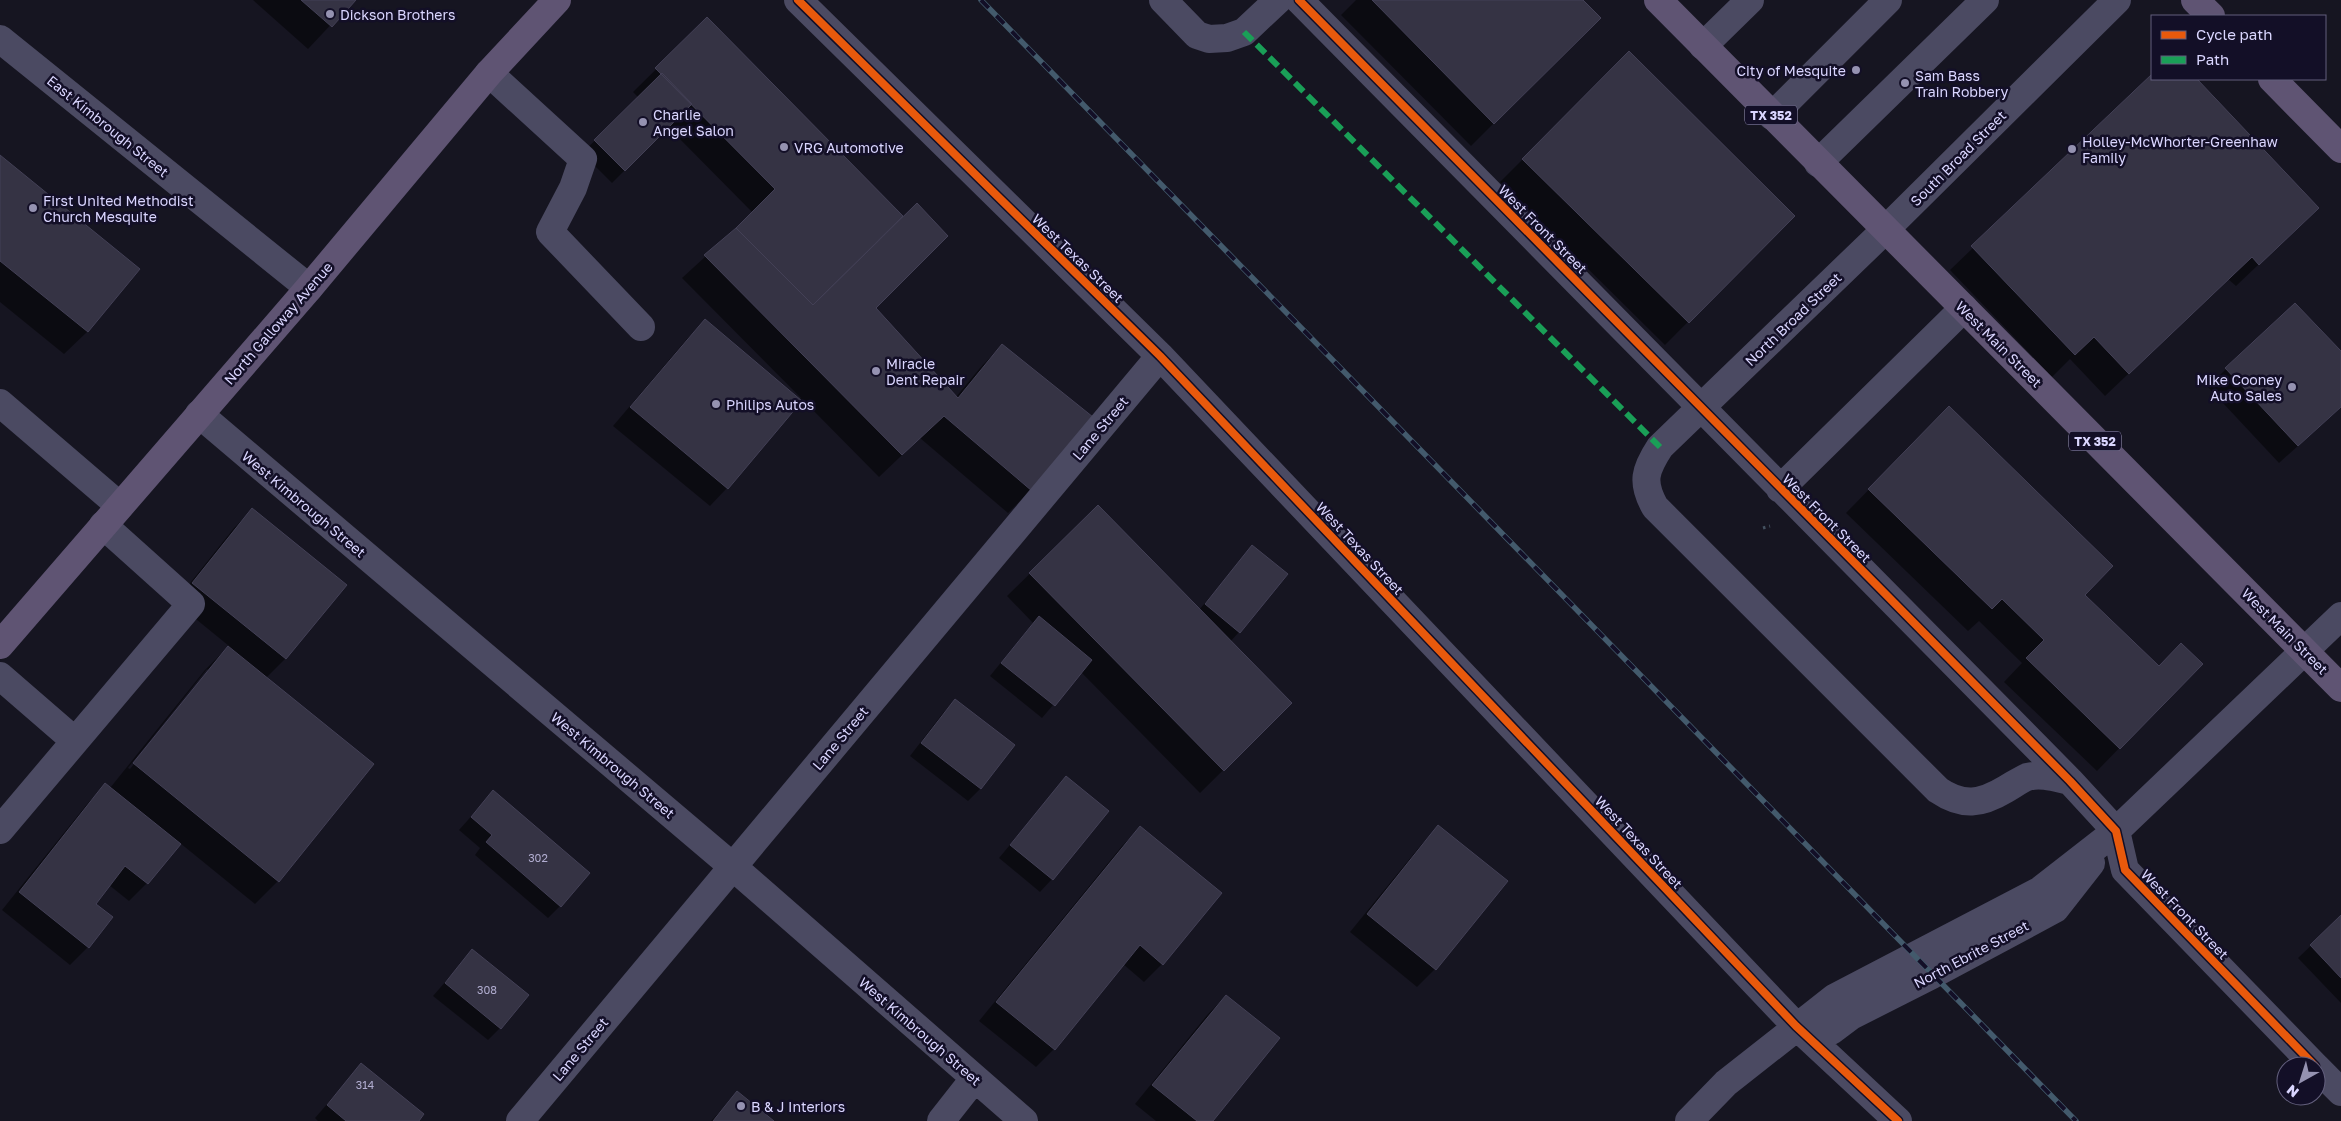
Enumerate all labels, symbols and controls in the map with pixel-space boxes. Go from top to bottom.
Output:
place label: Dickson Brothers [340,6,455,23]
marker: Dickson Brothers [324,8,336,20]
legend [2151,15,2326,80]
text: Cycle path [2196,25,2272,43]
text: Path [2196,50,2229,68]
place label: City of Mesquite [1737,62,1846,79]
marker: City of Mesquite [1850,64,1862,76]
place label: Sam Bass Train Robbery [1915,67,2009,100]
street label: East Kimbrough Street [44,72,172,180]
marker: Sam Bass Train Robbery [1899,77,1911,89]
place label: Charlie Angel Salon [653,106,734,139]
road number: TX 352 [1745,106,1797,124]
street label: South Broad Street [1907,107,2009,209]
marker: Charlie Angel Salon [637,116,649,128]
place label: Holley-McWhorter-Greenhaw Family [2082,133,2278,166]
place label: VRG Automotive [794,139,904,156]
marker: VRG Automotive [778,141,790,153]
marker: Holley-McWhorter-Greenhaw Family [2066,143,2078,155]
street label: West Front Street [1495,181,1591,277]
place label: First United Methodist Church Mesquite [43,192,194,225]
marker: First United Methodist Church Mesquite [27,202,39,214]
street label: West Texas Street [1029,210,1127,306]
street label: North Galloway Avenue [220,258,336,388]
street label: North Broad Street [1741,269,1845,369]
street label: West Main Street [1952,297,2046,391]
place label: Miracle Dent Repair [886,355,965,388]
marker: Miracle Dent Repair [870,365,882,377]
place label: Mike Cooney Auto Sales [2196,371,2282,404]
marker: Mike Cooney Auto Sales [2286,381,2298,393]
street label: Lane Street [1069,393,1131,463]
place label: Philips Autos [726,396,814,413]
marker: Philips Autos [710,398,722,410]
road number: TX 352 [2069,432,2121,451]
street label: West Kimbrough Street [239,447,369,561]
street label: West Front Street [1779,470,1875,566]
street label: West Texas Street [1313,498,1407,598]
street label: West Main Street [2238,584,2332,678]
street label: Lane Street [809,703,871,773]
street label: West Kimbrough Street [548,708,678,822]
street label: West Texas Street [1592,792,1686,892]
house number: 302 [528,851,548,864]
street label: West Front Street [2138,865,2232,963]
street label: North Ebrite Street [1911,917,2031,991]
street label: West Kimbrough Street [855,973,985,1089]
house number: 308 [477,983,497,996]
street label: Lane Street [549,1014,611,1084]
north arrow [2276,1056,2326,1106]
house number: 314 [356,1078,375,1091]
text: N [2283,1082,2302,1101]
place label: B & J Interiors [751,1098,845,1115]
marker: B & J Interiors [735,1100,747,1112]

